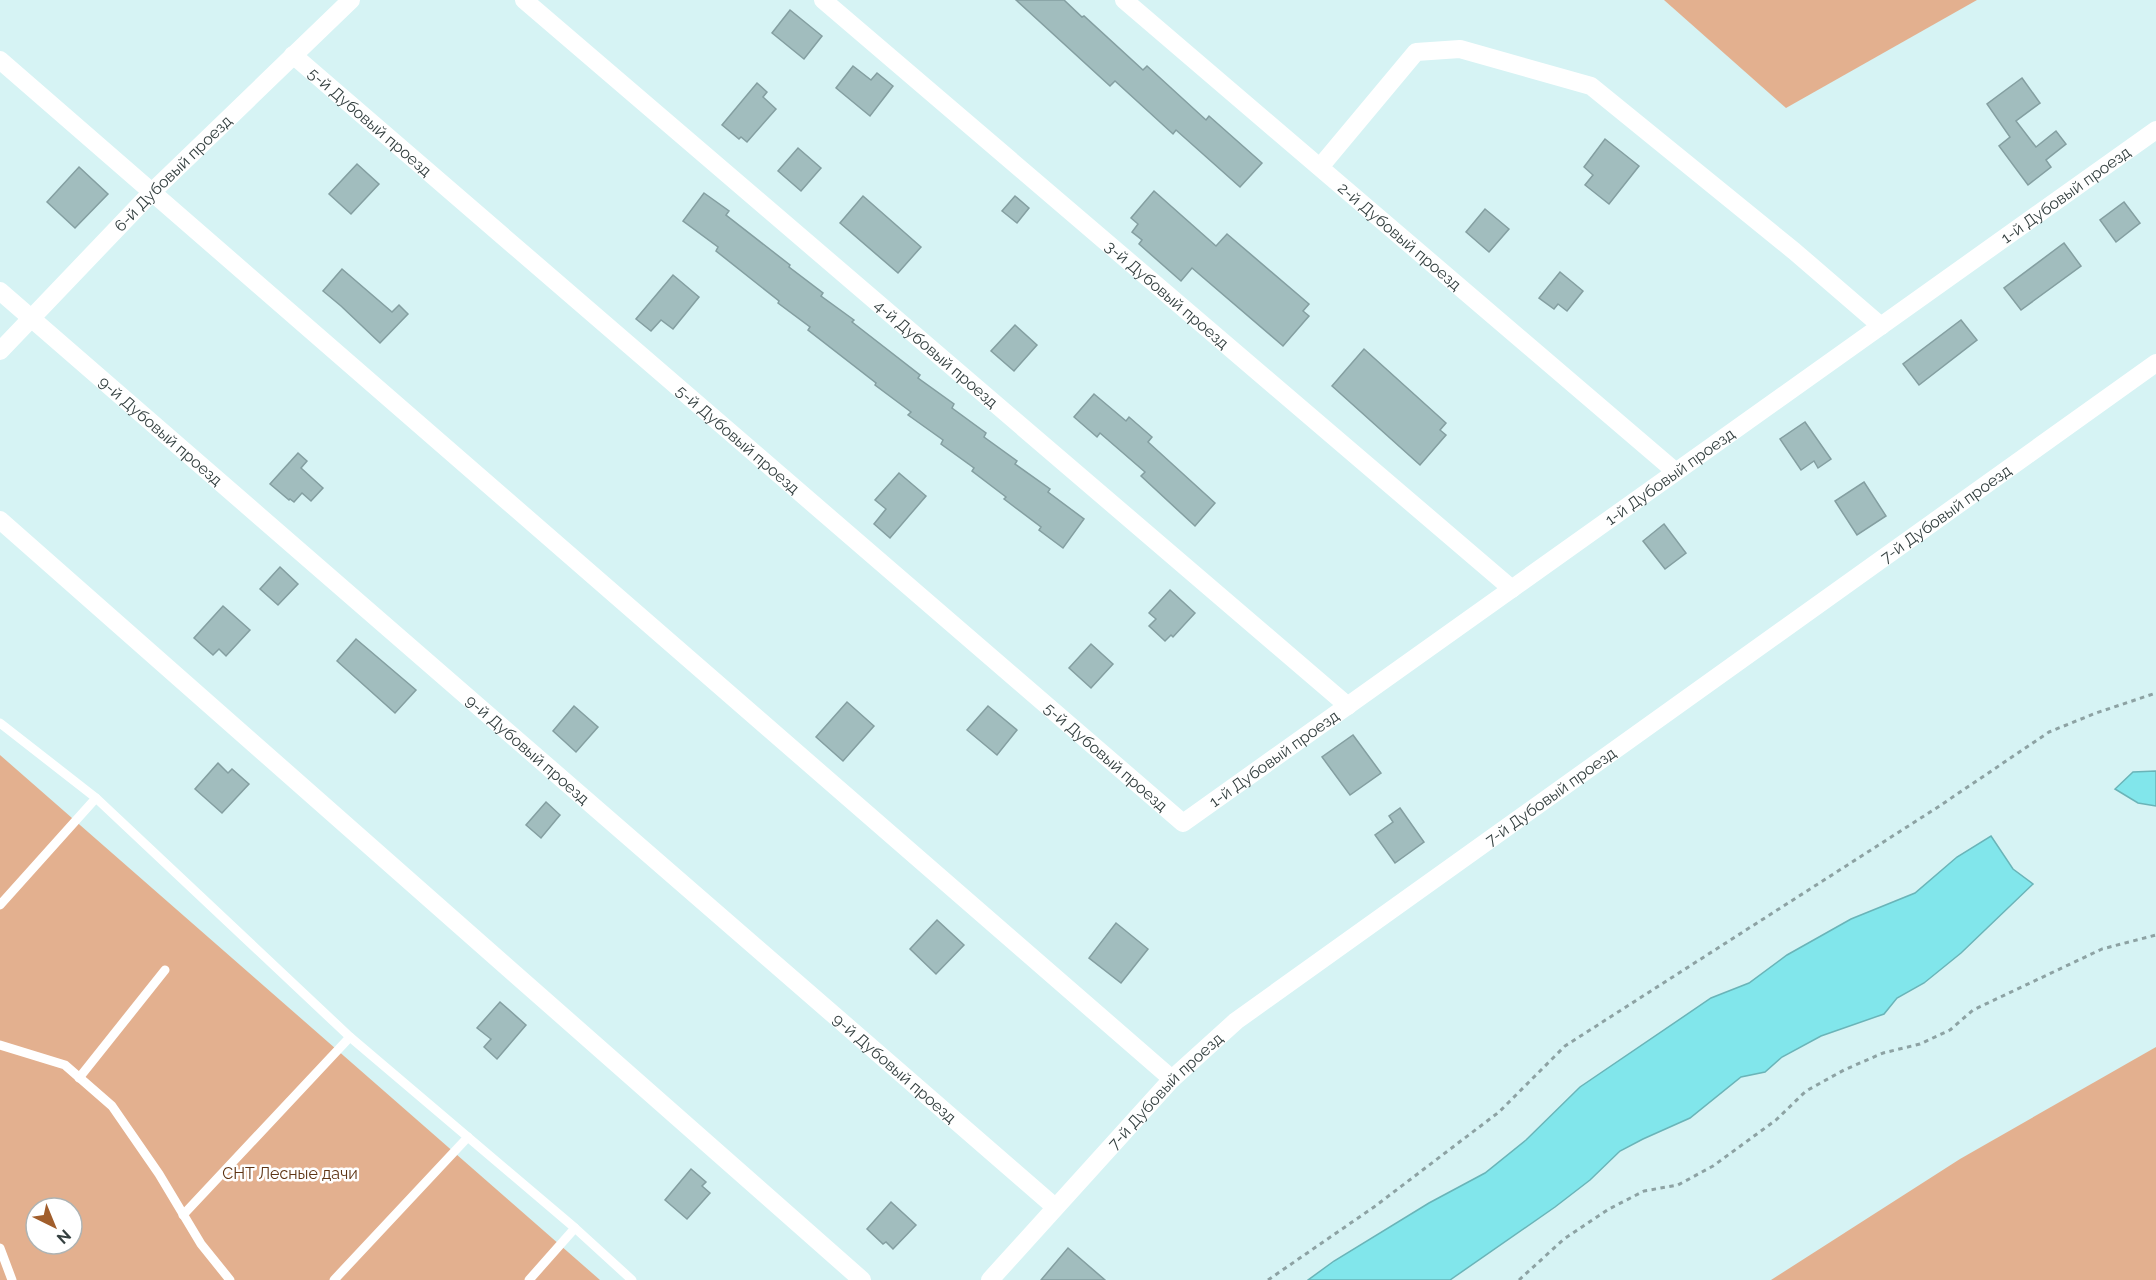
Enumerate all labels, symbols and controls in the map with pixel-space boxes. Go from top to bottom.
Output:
street label: 5-й Дубовый проезд [305,63,436,180]
street label: 6-й Дубовый проезд [110,111,235,235]
street label: 1-й Дубовый проезд [1997,142,2134,247]
street label: 2-й Дубовый проезд [1334,178,1465,294]
street label: 3-й Дубовый проезд [1102,236,1233,352]
street label: 4-й Дубовый проезд [871,295,1002,411]
street label: 9-й Дубовый проезд [95,372,226,489]
street label: 5-й Дубовый проезд [673,381,804,497]
street label: 1-й Дубовый проезд [1601,424,1738,529]
street label: 7-й Дубовый проезд [1877,460,2015,567]
street label: 9-й Дубовый проезд [462,691,593,808]
street label: 5-й Дубовый проезд [1041,698,1172,815]
street label: 1-й Дубовый проезд [1205,706,1342,811]
street label: 7-й Дубовый проезд [1481,743,1619,849]
street label: 9-й Дубовый проезд [829,1009,960,1127]
street label: 7-й Дубовый проезд [1104,1028,1226,1153]
park label: СНТ Лесные дачи [222,1164,358,1183]
north arrow [24,1196,84,1256]
text: N [53,1225,75,1248]

